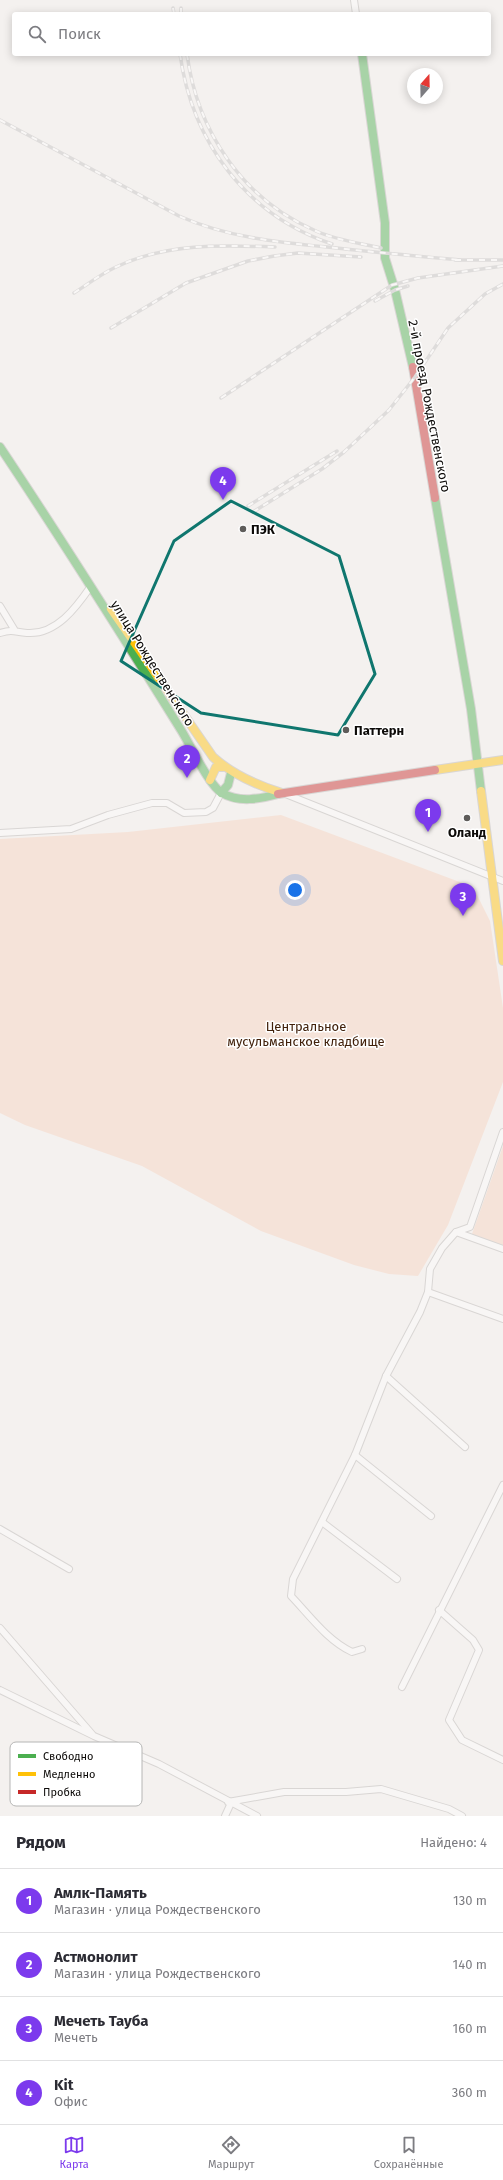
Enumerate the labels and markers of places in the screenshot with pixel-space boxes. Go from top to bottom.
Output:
pin: 4 [210,467,236,500]
place label: ПЭК [251,522,276,537]
marker: ПЭК [238,524,248,534]
place label: Паттерн [354,723,404,738]
marker: Паттерн [341,725,351,735]
pin: 2 [174,745,200,778]
pin: 1 [415,799,441,832]
marker: Оланд [462,813,472,823]
place label: Оланд [448,825,487,840]
pin: 3 [450,883,476,916]

